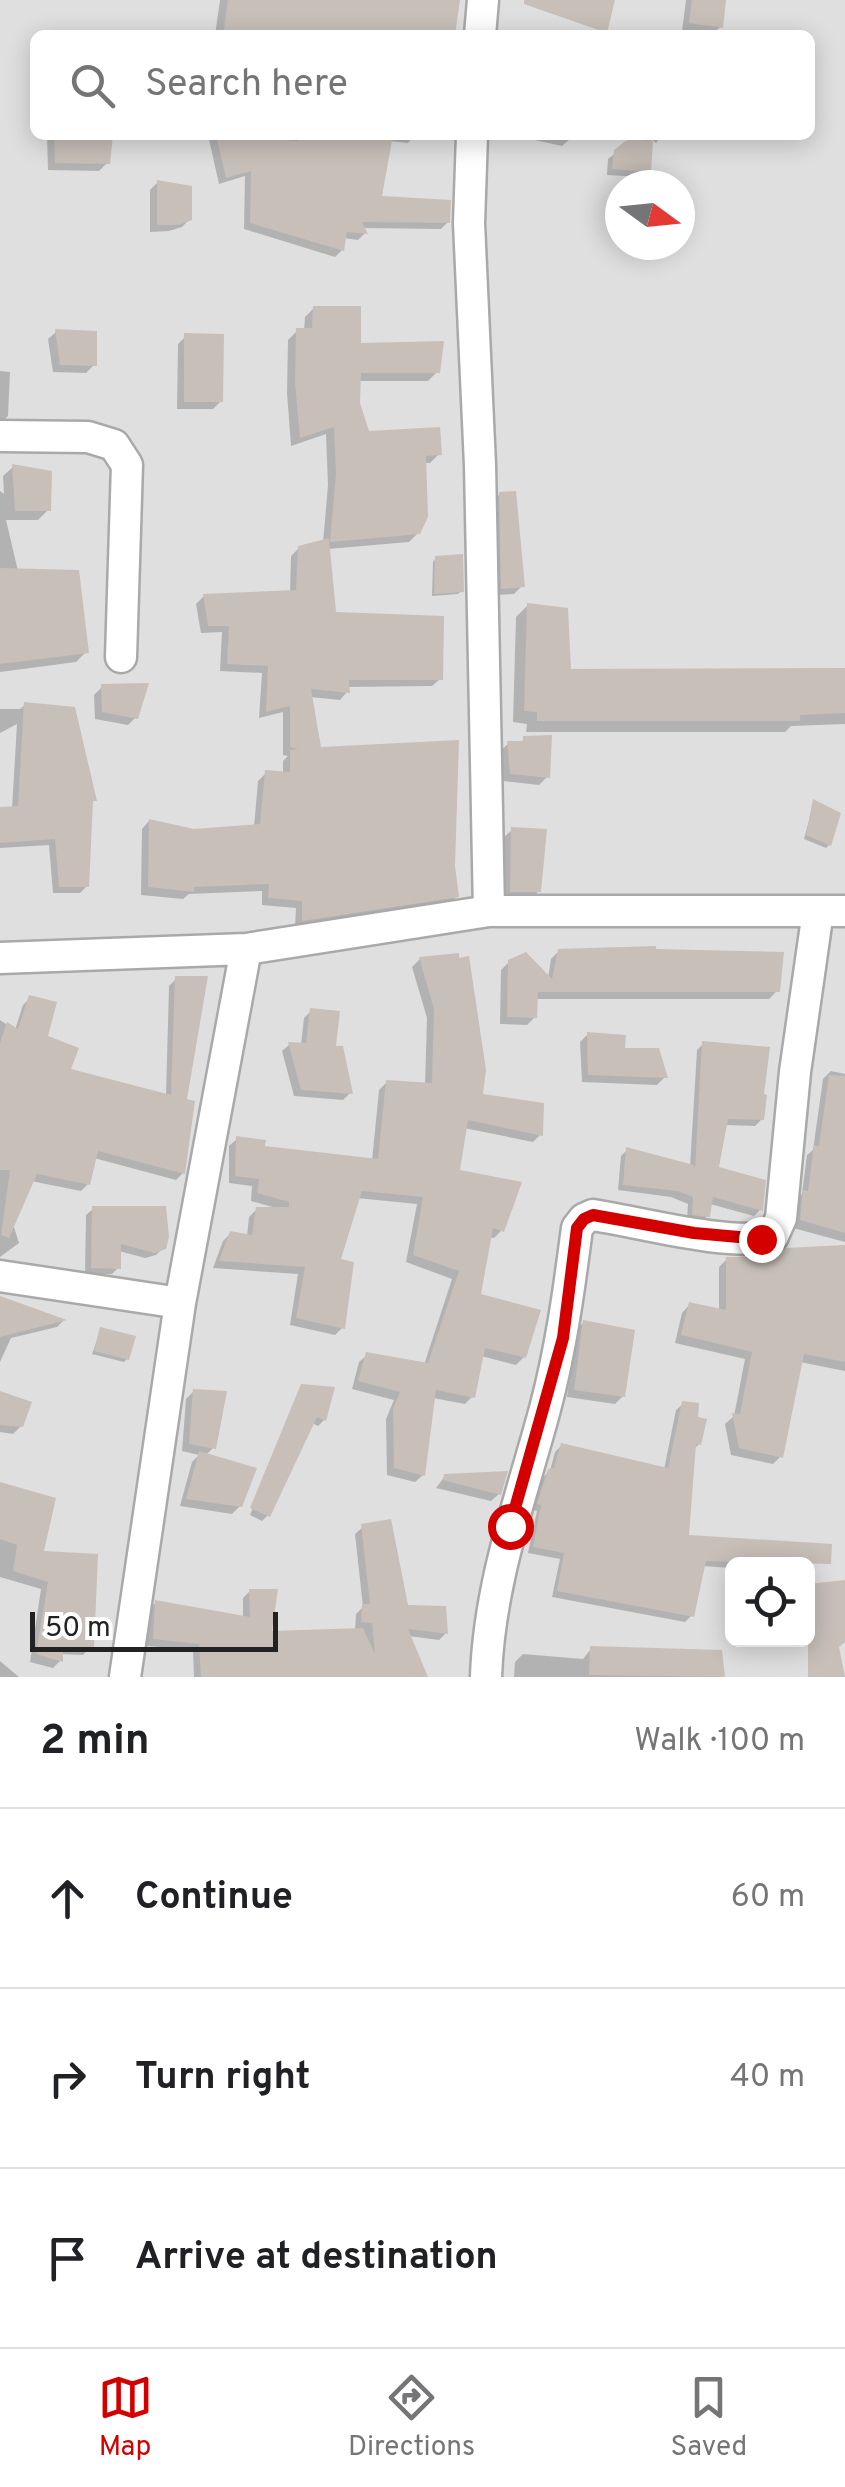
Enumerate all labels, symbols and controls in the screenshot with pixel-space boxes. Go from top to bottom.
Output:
search box [30,30,815,140]
icon: search [65,58,120,113]
text: Search here [145,61,348,110]
north arrow [605,170,695,260]
route end [739,1217,785,1263]
route start [488,1504,534,1550]
map controls [725,1557,815,1647]
button: locate [725,1557,815,1647]
scale bar [30,1607,278,1652]
text: 50 m [45,1611,111,1647]
text: 2 min [40,1716,150,1769]
text: Walk · 100 m [634,1722,805,1762]
icon: ahead [40,1871,95,1926]
text: Continue [135,1874,293,1923]
text: 60 m [731,1878,805,1918]
icon: right [40,2051,95,2106]
text: Turn right [135,2054,310,2103]
text: 40 m [730,2058,805,2098]
icon: arrive [40,2231,95,2286]
text: Arrive at destination [135,2234,498,2283]
tab: Map [98,2370,153,2466]
tab: Directions [348,2370,475,2466]
tab: Saved [670,2370,747,2466]

